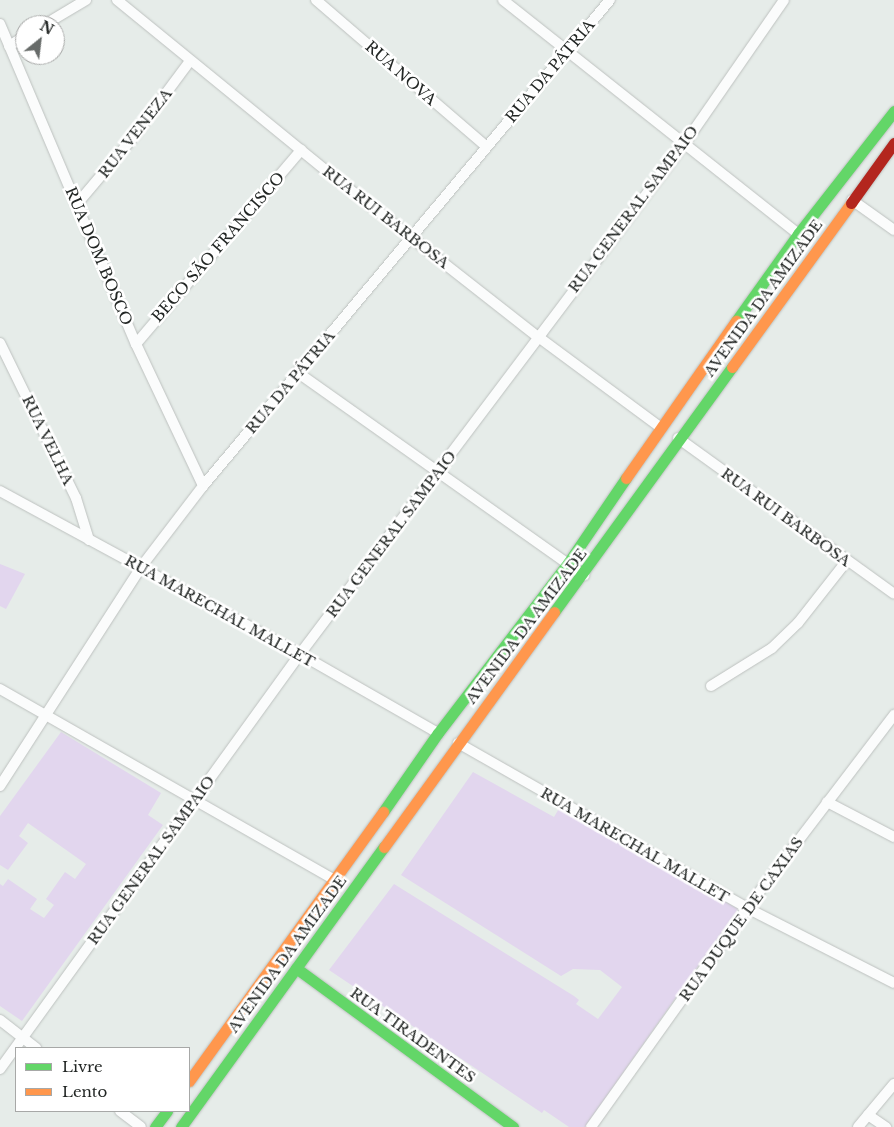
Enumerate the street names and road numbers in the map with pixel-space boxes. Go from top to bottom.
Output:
street label: RUA DA PÁTRIA [501,15,599,127]
street label: RUA NOVA [362,37,440,109]
street label: RUA VENEZA [94,84,176,182]
street label: RUA GENERAL SAMPAIO [564,122,702,296]
street label: RUA RUI BARBOSA [319,162,453,272]
street label: BECO SÃO FRANCISCO [148,168,288,326]
street label: RUA DOM BOSCO [62,184,136,328]
street label: AVENIDA DA AMIZADE [699,215,827,381]
street label: RUA DA PÁTRIA [241,326,339,438]
street label: RUA VELHA [18,392,78,488]
street label: RUA GENERAL SAMPAIO [322,447,460,621]
street label: RUA RUI BARBOSA [718,464,854,570]
street label: AVENIDA DA AMIZADE [461,544,591,708]
street label: RUA MARECHAL MALLET [121,551,319,671]
street label: RUA GENERAL SAMPAIO [83,772,219,948]
street label: RUA MARECHAL MALLET [537,783,733,907]
street label: RUA DUQUE DE CAXIAS [675,833,807,1005]
street label: AVENIDA DA AMIZADE [223,871,351,1037]
street label: RUA TIRADENTES [346,983,480,1087]

